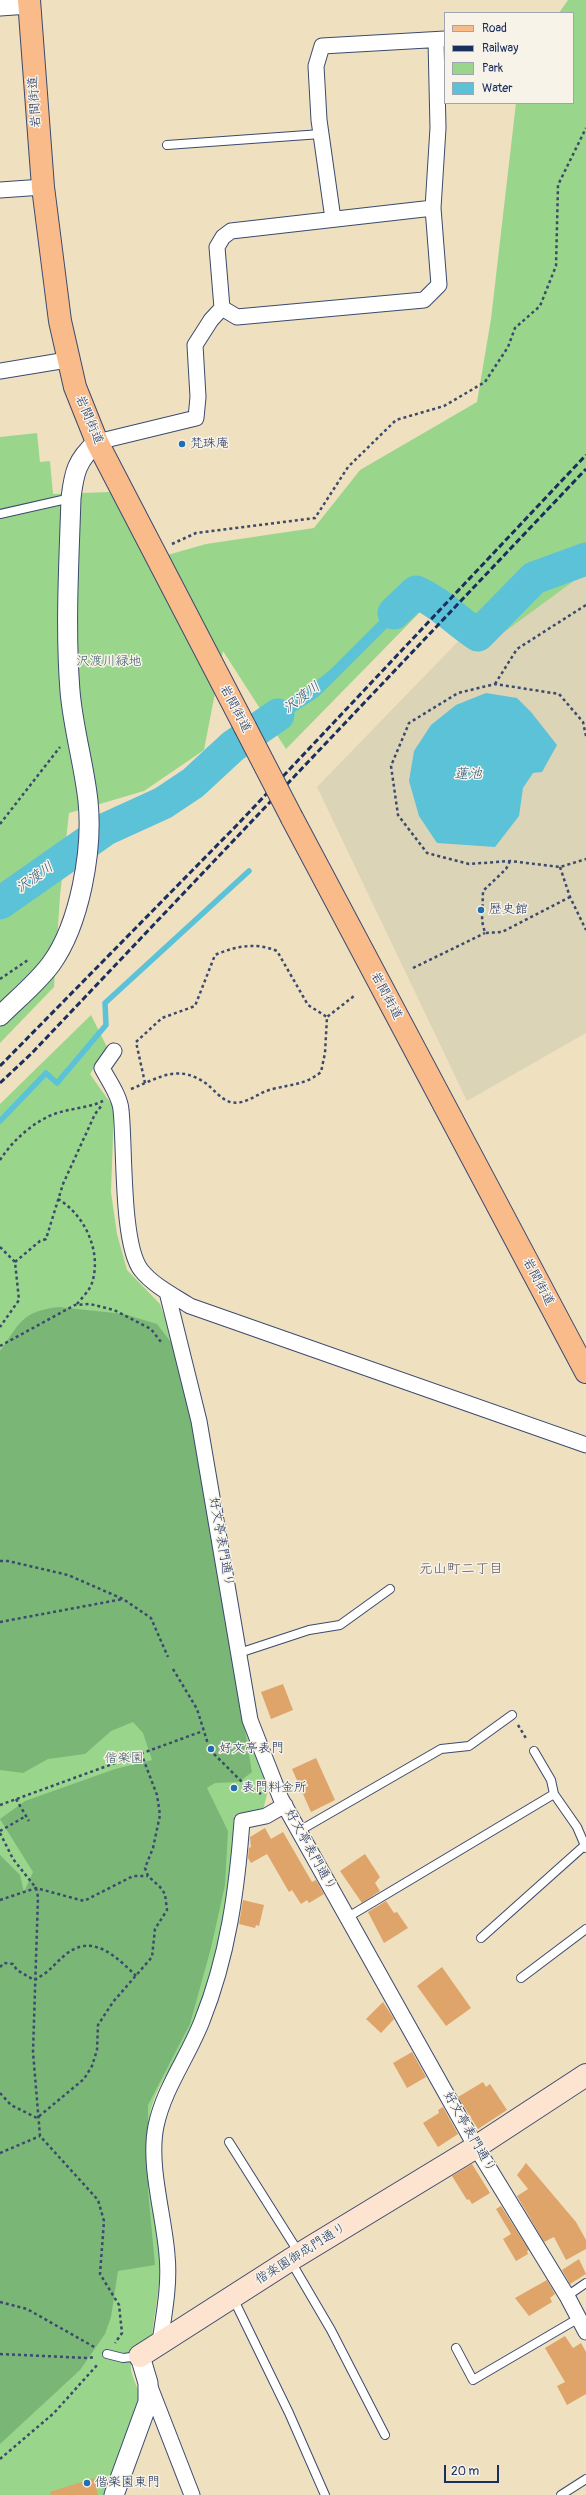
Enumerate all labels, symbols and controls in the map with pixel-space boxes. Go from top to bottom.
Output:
legend [444,12,574,104]
text: Road [482,21,507,36]
text: Railway [482,41,518,56]
text: Park [482,61,503,76]
street label: 岩間街道 [25,76,45,128]
text: Water [482,81,513,96]
street label: 岩間街道 [72,393,106,447]
place label: 梵珠庵 [190,436,229,452]
marker: 梵珠庵 [177,439,187,449]
park label: 沢渡川緑地 [77,654,141,670]
water label: 沢渡川 [280,679,324,717]
street label: 岩間街道 [216,682,254,736]
water label: 蓮池 [454,766,482,782]
water label: 沢渡川 [13,859,57,897]
place label: 歴史館 [489,902,528,918]
marker: 歴史館 [476,905,486,915]
street label: 岩間街道 [367,969,405,1023]
street label: 岩間街道 [519,1255,557,1309]
street label: 好文亭表門通り [205,1496,237,1588]
district label: 元山町二丁目 [419,1561,503,1577]
place label: 好文亭表門 [219,1741,284,1757]
marker: 好文亭表門 [206,1744,216,1754]
park label: 偕楽園 [105,1751,143,1767]
place label: 表門料金所 [242,1780,307,1796]
marker: 表門料金所 [229,1783,239,1793]
street label: 好文亭表門通り [281,1806,339,1894]
street label: 好文亭表門通り [439,2089,499,2175]
street label: 偕楽園御成門通り [253,2220,349,2288]
scale bar [446,2457,501,2483]
text: 20 m [451,2464,479,2479]
place label: 偕楽園東門 [95,2475,160,2491]
marker: 偕楽園東門 [82,2478,92,2488]

